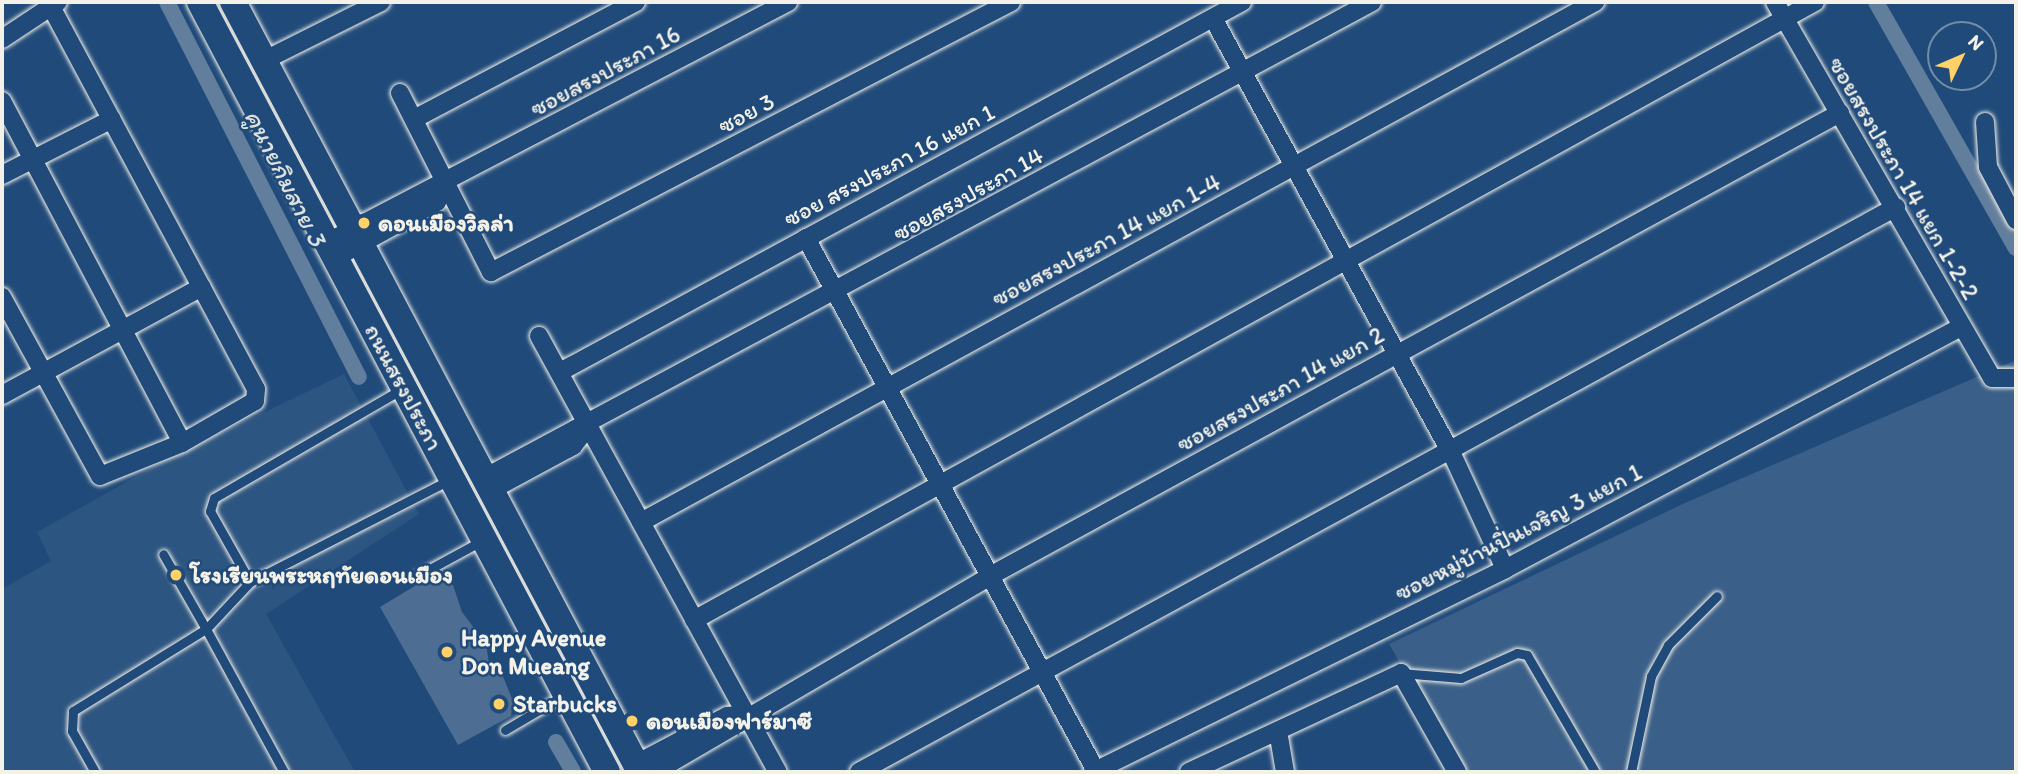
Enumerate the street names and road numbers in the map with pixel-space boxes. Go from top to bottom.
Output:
street label: ซอยสรงประภา 16 [525,19,685,123]
street label: ซอยสรงประภา 14 แยก 1-2-2 [1823,52,1985,304]
street label: ซอย 3 [713,86,779,140]
street label: ซอย สรงประภา 16 แยก 1 [779,97,999,233]
street label: ซอยสรงประภา 14 [888,141,1048,247]
street label: ซอยสรงประภา 14 แยก 1-4 [987,167,1225,313]
street label: ถนนสรงประภา [359,319,449,455]
street label: ซอยสรงประภา 14 แยก 2 [1171,320,1389,458]
street label: ซอยหมู่บ้านปิ่นเจริญ 3 แยก 1 [1390,457,1646,607]

